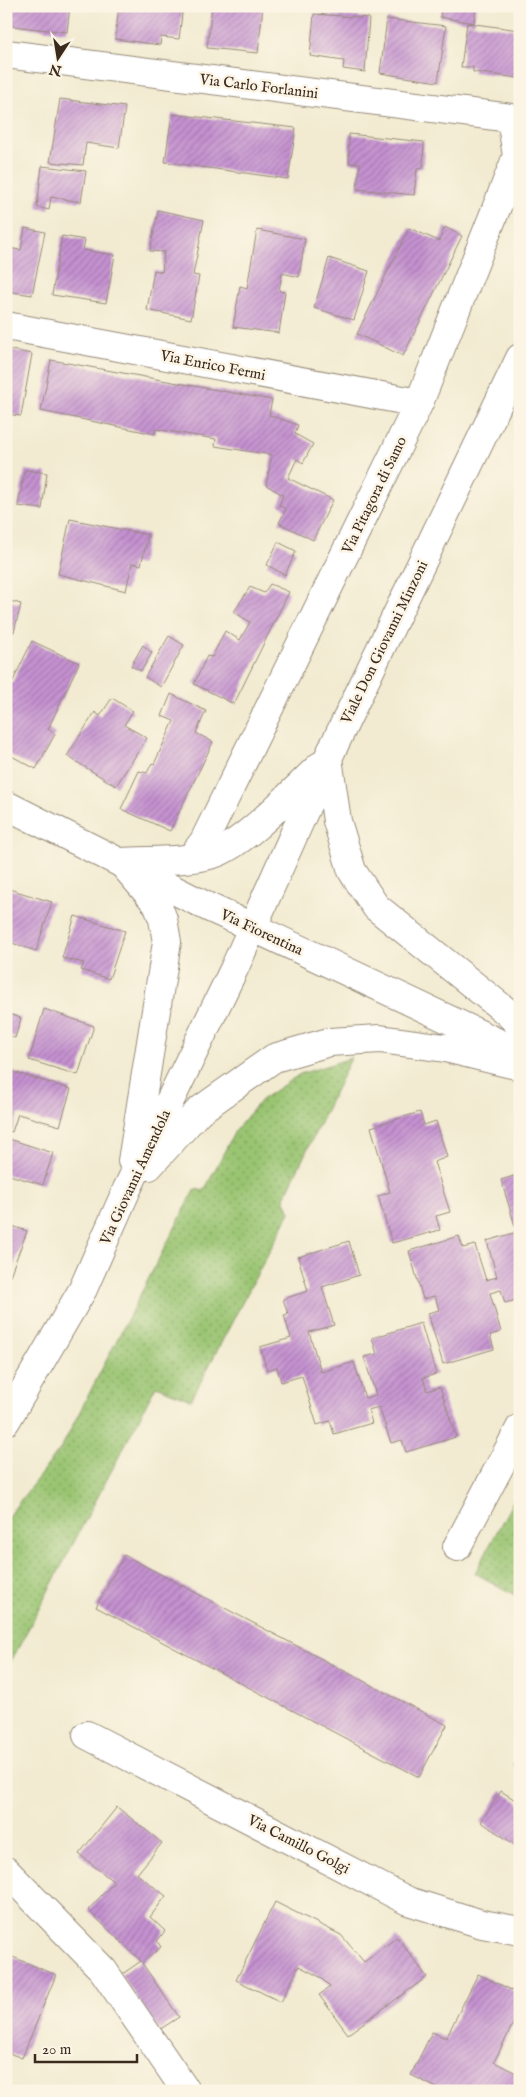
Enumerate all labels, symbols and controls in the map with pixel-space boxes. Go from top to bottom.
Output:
north arrow [32,32,82,82]
text: N [48,60,64,80]
street label: Via Carlo Forlanini [198,70,319,103]
street label: Via Enrico Fermi [158,346,267,385]
street label: Via Pitagora di Samo [337,433,411,558]
street label: Viale Don Giovanni Minzoni [336,558,432,728]
street label: Via Fiorentina [217,905,307,960]
street label: Via Giovanni Amendola [95,1106,175,1249]
street label: Via Camillo Golgi [244,1810,353,1878]
scale bar [35,2032,138,2064]
text: 20 m [42,2040,72,2059]

